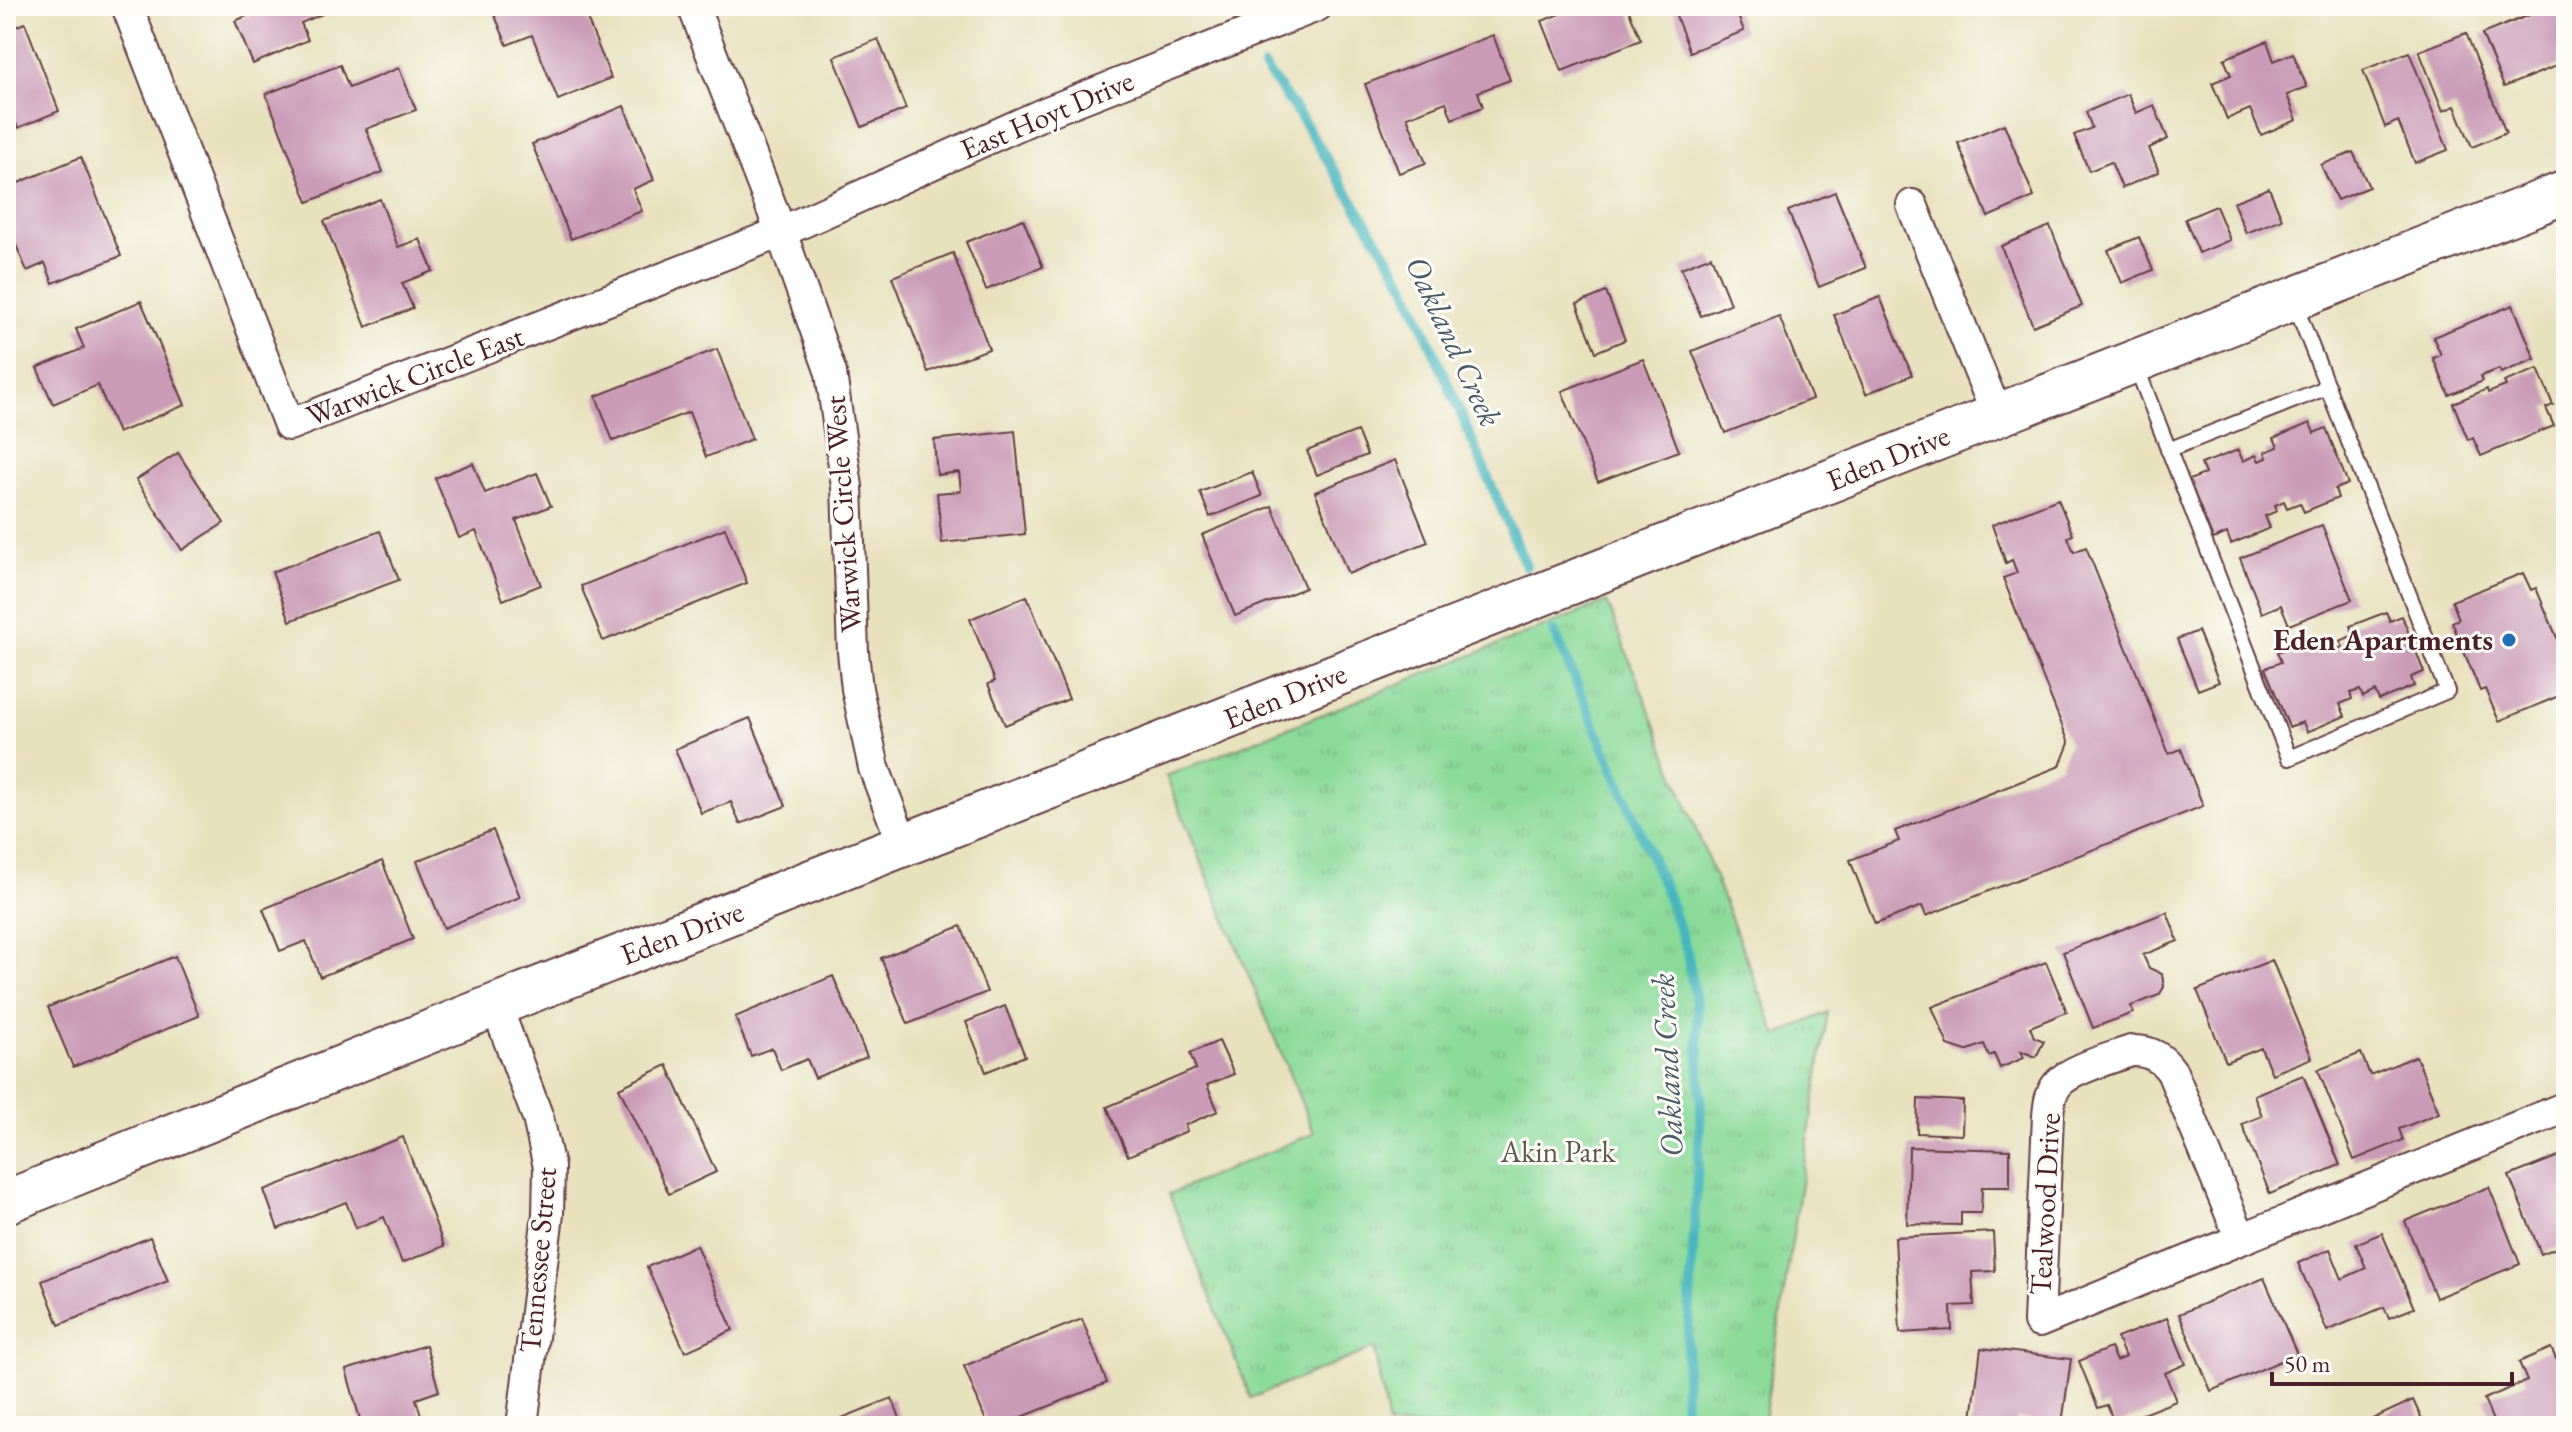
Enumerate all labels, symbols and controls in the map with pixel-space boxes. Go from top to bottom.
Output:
street label: East Hoyt Drive [954,61,1139,168]
water label: Oakland Creek [1396,249,1512,434]
street label: Warwick Circle East [301,316,530,435]
street label: Warwick Circle West [815,394,870,634]
street label: Eden Drive [1821,415,1955,500]
place label: Eden Apartments [2273,620,2493,659]
marker: Eden Apartments [2500,631,2518,649]
street label: Eden Drive [1218,653,1352,738]
street label: Eden Drive [615,891,749,974]
water label: Oakland Creek [1641,972,1693,1158]
street label: Tealwood Drive [2020,1112,2069,1296]
park label: Akin Park [1499,1132,1616,1171]
street label: Tennessee Street [510,1165,565,1355]
scale bar [2272,1336,2512,1386]
text: 50 m [2284,1348,2331,1379]

